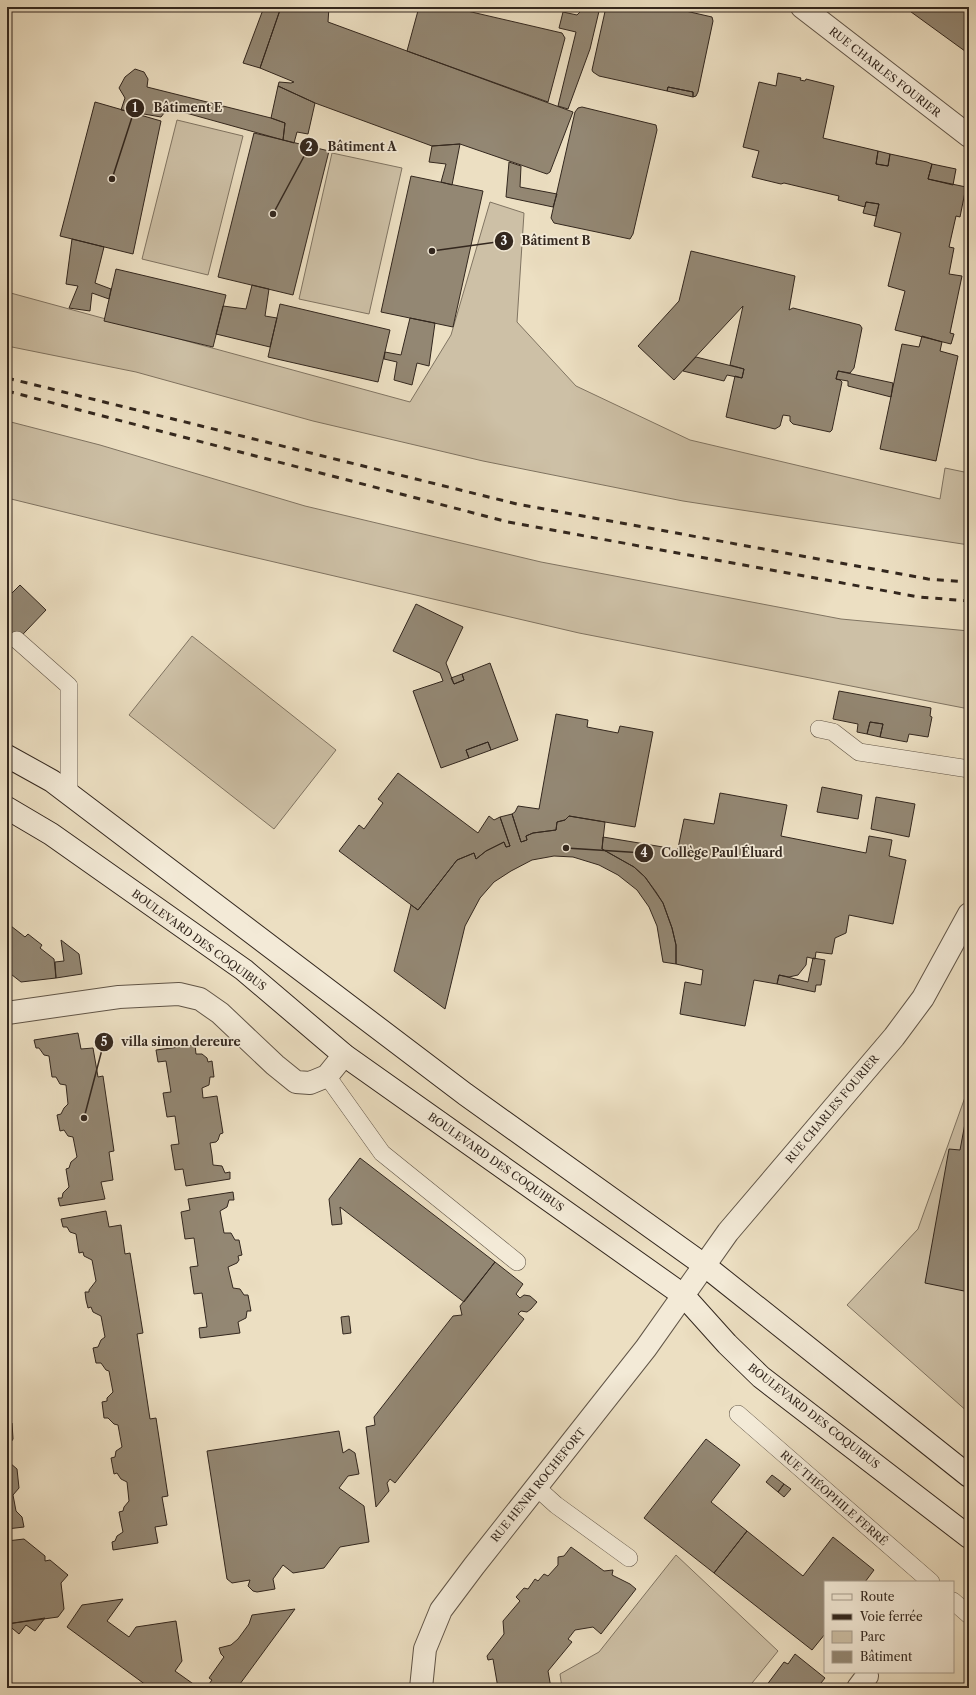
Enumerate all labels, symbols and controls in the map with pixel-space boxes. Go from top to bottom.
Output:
street label: RUE CHARLES FOURIER [826,24,944,121]
callout: Bâtiment E [125,96,230,120]
text: 1 [132,100,138,115]
text: Bâtiment E [154,100,223,115]
callout: Bâtiment A [299,135,405,159]
text: 2 [305,139,313,154]
text: Bâtiment A [328,139,397,154]
callout: Bâtiment B [494,229,599,253]
text: 3 [501,233,508,248]
text: Bâtiment B [521,233,591,248]
callout: Collège Paul Éluard [634,841,791,865]
text: Collège Paul Éluard [661,844,783,860]
text: 4 [640,845,648,860]
street label: BOULEVARD DES COQUIBUS [129,886,269,994]
callout: villa simon dereure [94,1030,249,1054]
text: 5 [101,1034,108,1049]
text: villa simon dereure [120,1034,241,1049]
street label: RUE CHARLES FOURIER [782,1051,882,1166]
street label: BOULEVARD DES COQUIBUS [425,1110,567,1214]
street label: BOULEVARD DES COQUIBUS [745,1360,883,1472]
street label: RUE HENRI ROCHEFORT [488,1424,589,1545]
street label: RUE THÉOPHILE FERRÉ [777,1448,891,1549]
legend [824,1581,954,1673]
text: Route [860,1589,895,1604]
text: Voie ferrée [859,1609,923,1624]
text: Parc [860,1629,885,1644]
text: Bâtiment [860,1649,913,1664]

